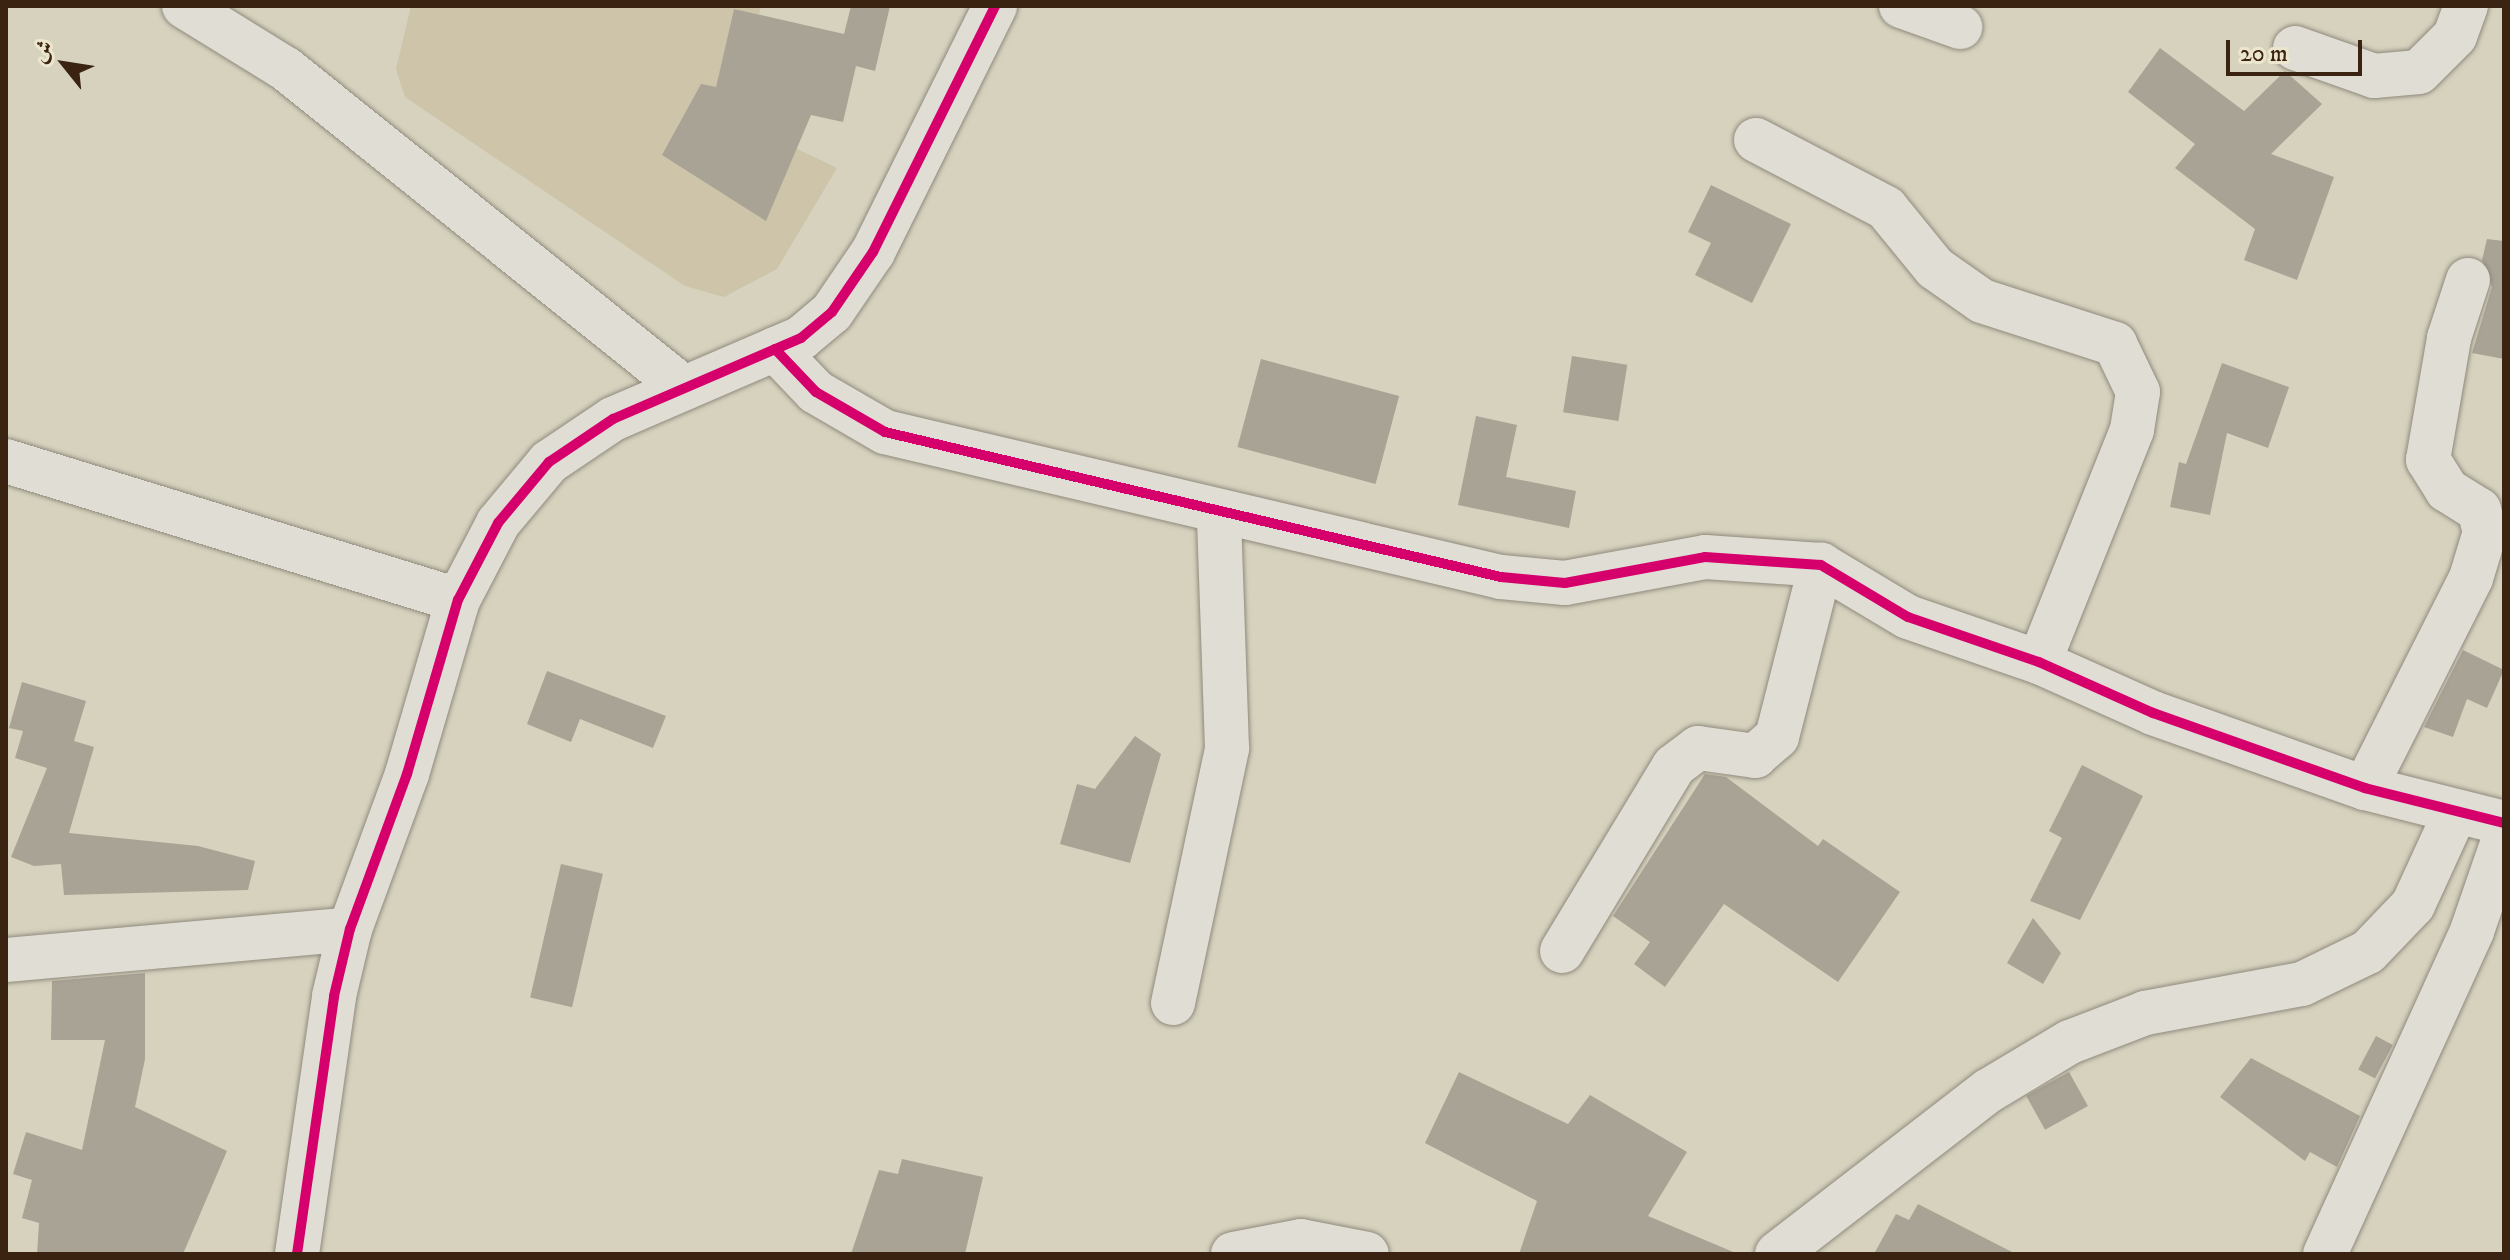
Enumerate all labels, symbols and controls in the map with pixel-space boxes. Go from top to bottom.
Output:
north arrow [24,24,104,104]
scale bar [2230,24,2366,74]
text: ش [26,36,60,68]
text: 20 m [2240,39,2288,69]

